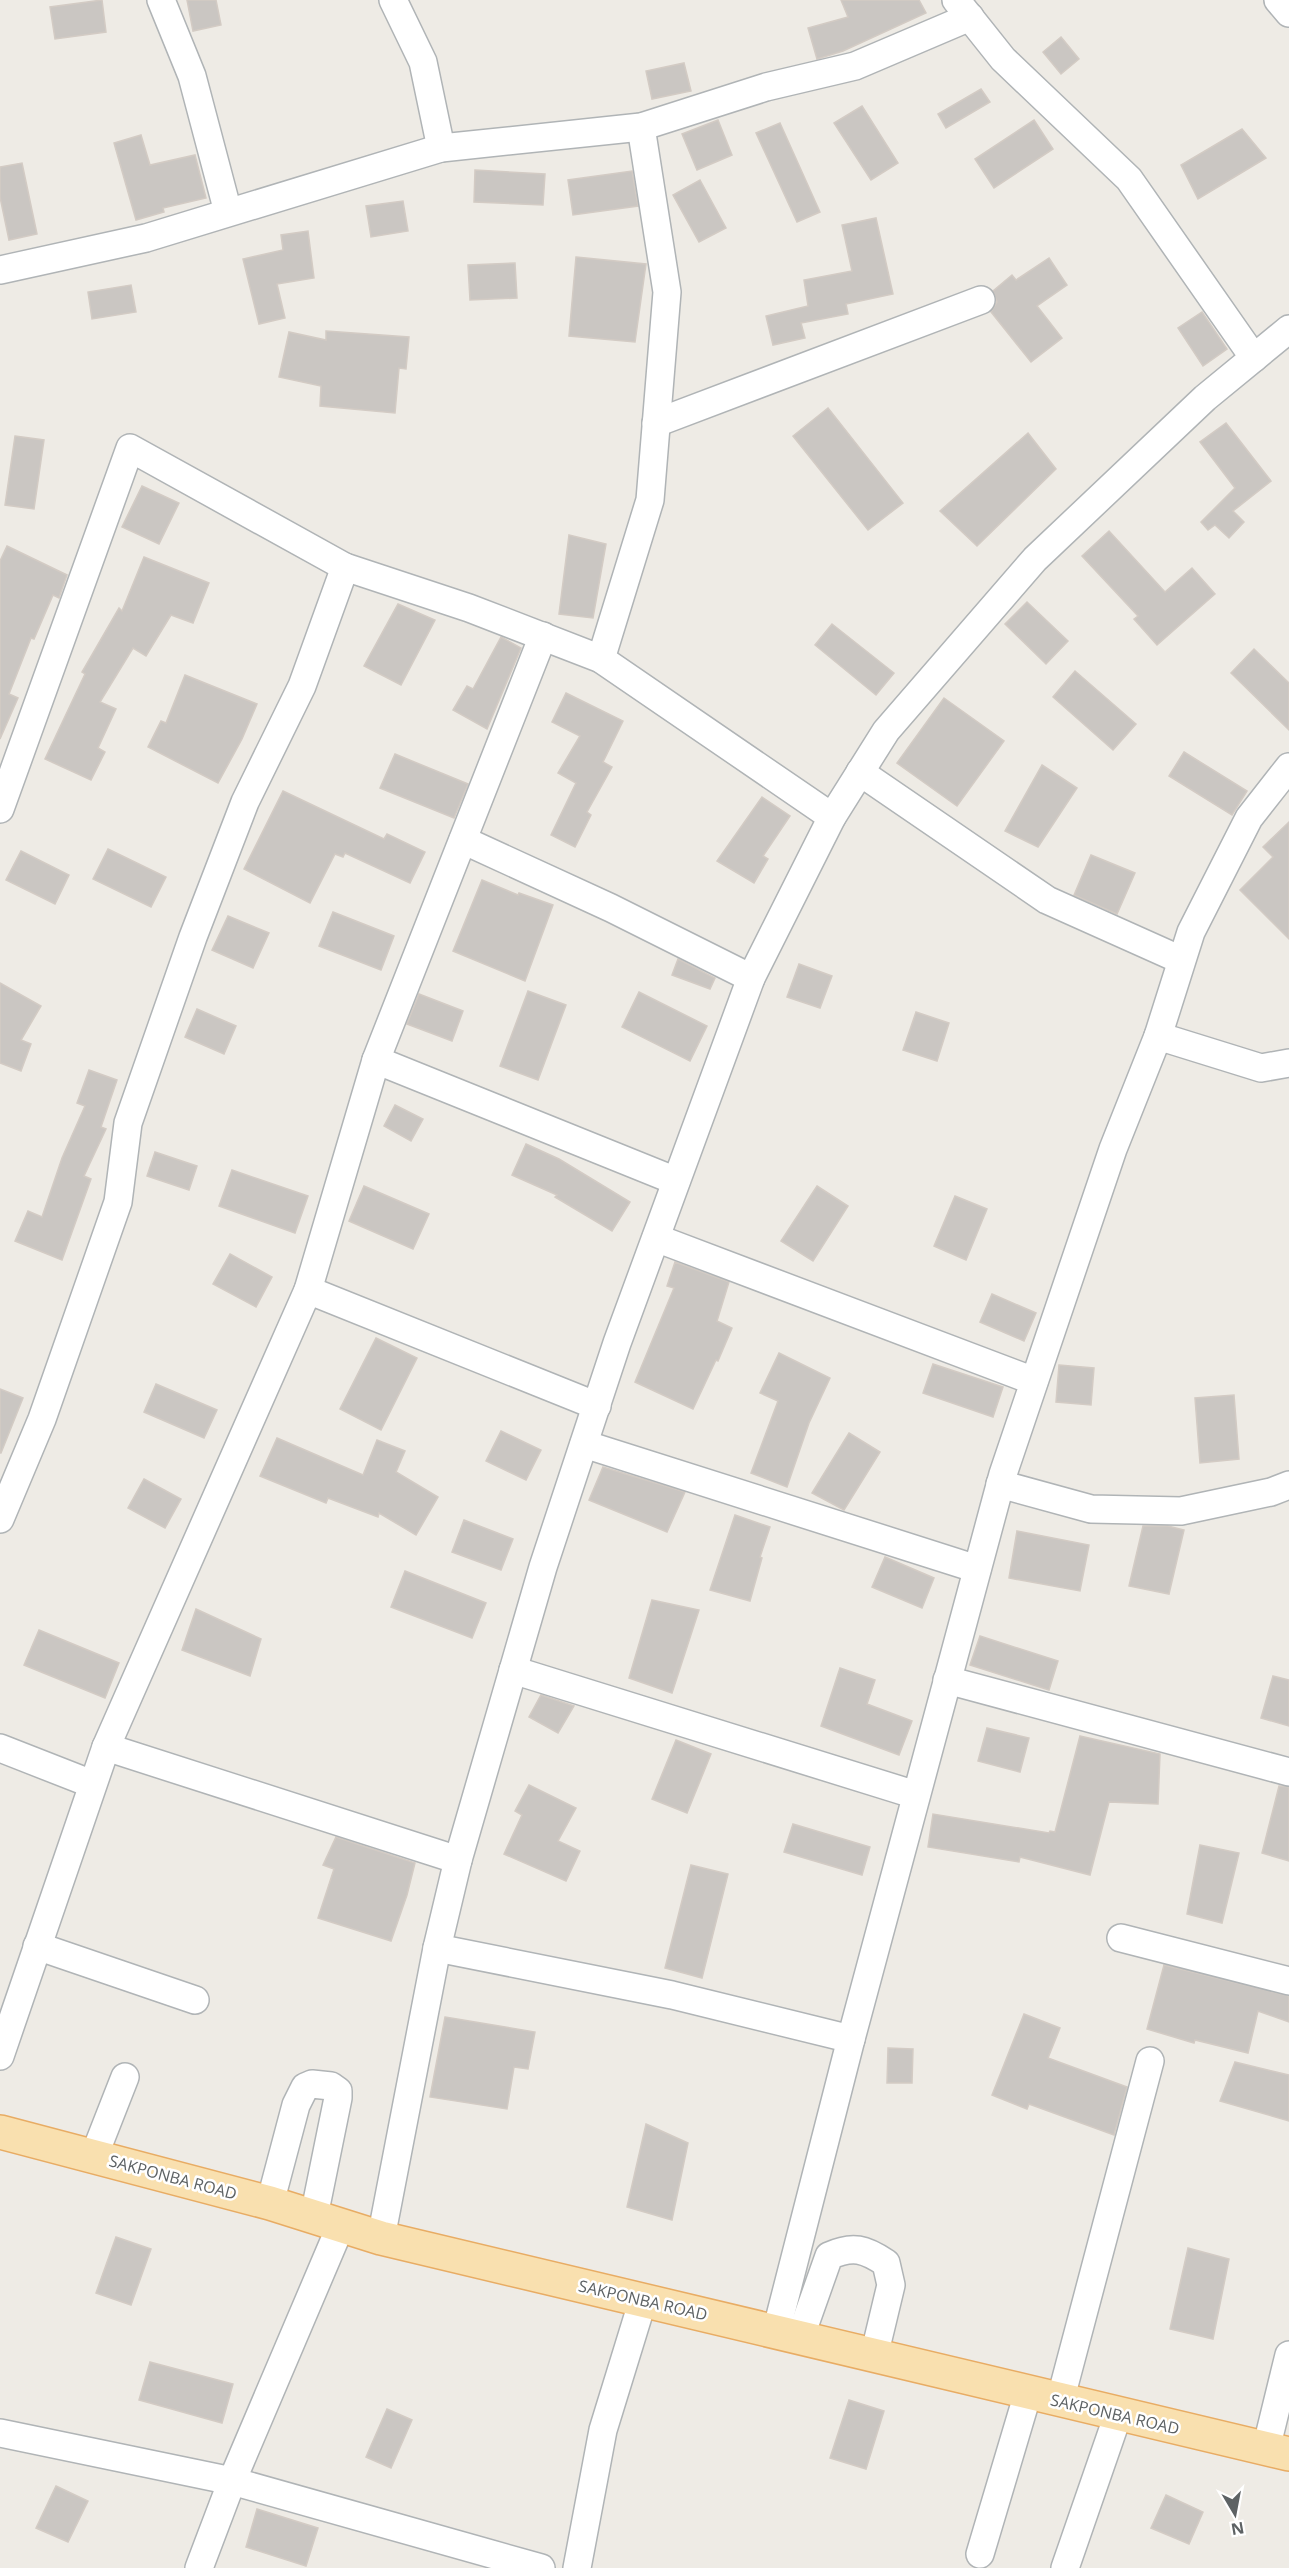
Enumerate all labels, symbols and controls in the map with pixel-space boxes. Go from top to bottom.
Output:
street label: SAKPONBA ROAD [107,2149,239,2205]
street label: SAKPONBA ROAD [576,2274,710,2326]
street label: SAKPONBA ROAD [1048,2388,1182,2440]
north arrow [1205,2484,1265,2544]
text: N [1229,2517,1246,2541]

